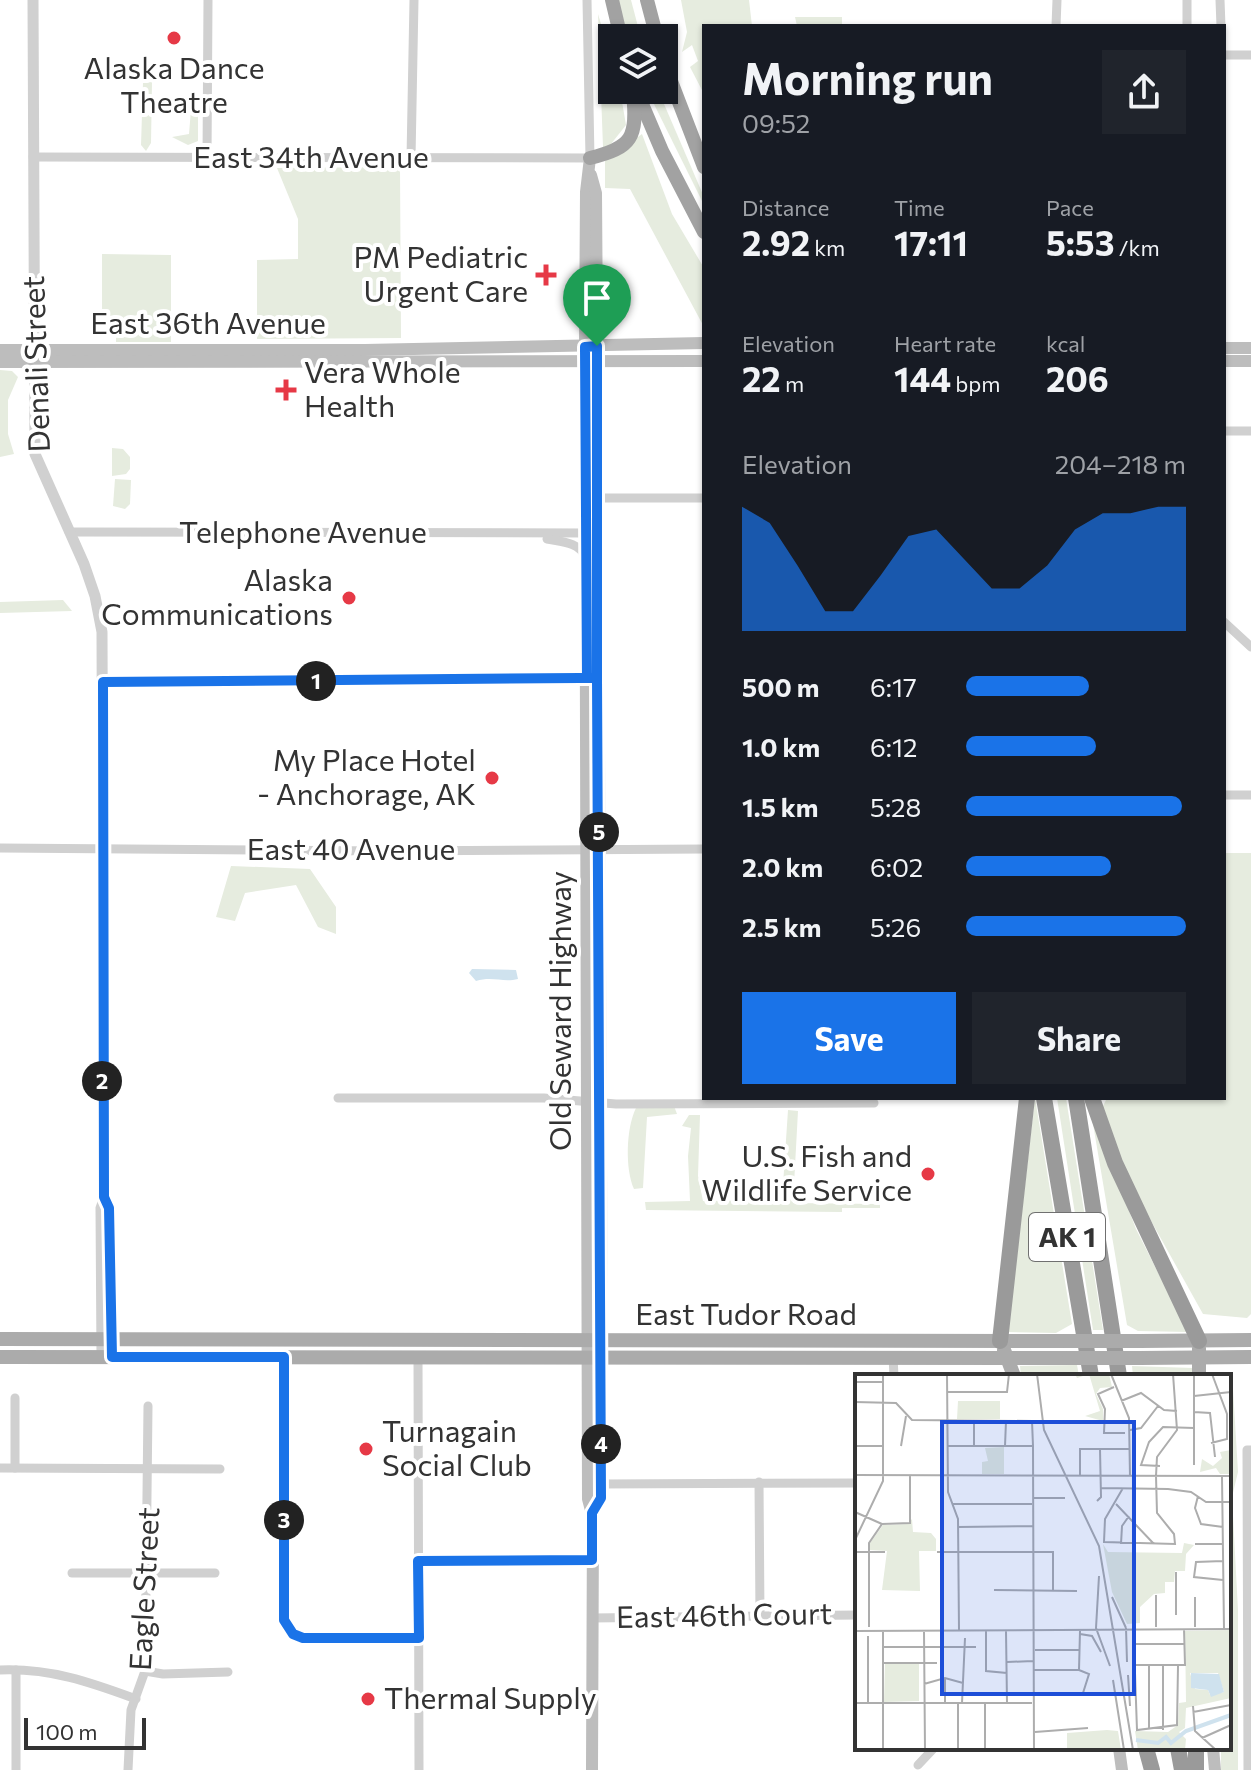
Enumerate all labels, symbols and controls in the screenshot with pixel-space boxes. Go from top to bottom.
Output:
map controls [598,24,678,104]
button: layers [598,24,678,104]
marker: Alaska Dance Theatre [165,29,183,47]
place label: Alaska Dance Theatre [84,48,265,119]
text: Morning run [742,50,993,104]
button: share [1102,50,1186,134]
text: 09:52 [742,107,810,138]
street label: East 34th Avenue [193,137,429,174]
text: Distance [742,194,829,221]
text: Time [894,194,945,221]
text: Pace [1046,194,1094,221]
text: 2.92 [742,221,810,263]
text: 17:11 [894,221,968,263]
text: 5:53 [1046,221,1114,263]
text: km [810,234,845,261]
text: /km [1114,234,1160,261]
place label: PM Pediatric Urgent Care [353,237,528,308]
marker: PM Pediatric Urgent Care [535,264,557,286]
pin [563,264,631,346]
street label: Denali Street [13,275,56,453]
icon: arrive [575,276,619,320]
street label: East 36th Avenue [90,303,326,340]
text: Elevation [742,330,835,357]
text: Heart rate [894,330,996,357]
text: kcal [1046,330,1085,357]
place label: Vera Whole Health [304,352,461,423]
text: 22 [742,357,781,399]
text: 144 [894,357,951,399]
text: 206 [1046,357,1109,399]
text: m [781,370,804,397]
text: bpm [951,370,1001,397]
marker: Vera Whole Health [275,379,297,401]
text: Elevation [742,448,852,479]
text: 204–218 m [1055,448,1186,479]
street label: Telephone Avenue [179,512,427,549]
place label: Alaska Communications [101,560,333,631]
marker: Alaska Communications [340,589,358,607]
pin: 1 [296,661,336,701]
text: 1 [311,667,321,694]
text: 500 m [742,671,819,702]
text: 6:17 [870,671,917,702]
text: 1.0 km [742,731,820,762]
text: 6:12 [870,731,917,762]
place label: My Place Hotel - Anchorage, AK [257,740,476,811]
marker: My Place Hotel - Anchorage, AK [483,769,501,787]
text: 1.5 km [742,791,818,822]
text: 5:28 [870,791,921,822]
pin: 5 [579,812,619,852]
text: 5 [593,818,605,845]
street label: East 40 Avenue [247,829,455,866]
text: 2.0 km [742,851,823,882]
text: 6:02 [870,851,923,882]
street label: Old Seward Highway [540,871,577,1151]
text: 2.5 km [742,911,821,942]
text: 5:26 [870,911,921,942]
button: Save [742,992,956,1084]
button: Share [972,992,1186,1084]
pin: 2 [82,1061,122,1101]
text: 2 [96,1067,108,1094]
place label: U.S. Fish and Wildlife Service [702,1136,912,1207]
marker: U.S. Fish and Wildlife Service [919,1165,937,1183]
road number: AK 1 [1029,1213,1105,1261]
street label: East Tudor Road [635,1294,857,1331]
inset map [855,1374,1231,1750]
place label: Turnagain Social Club [382,1411,532,1482]
pin: 4 [581,1424,621,1464]
text: 4 [594,1430,608,1457]
marker: Turnagain Social Club [357,1440,375,1458]
pin: 3 [264,1500,304,1540]
street label: Eagle Street [120,1506,165,1672]
text: 3 [278,1506,290,1533]
street label: East 46th Court [616,1593,832,1634]
place label: Thermal Supply [384,1678,596,1715]
marker: Thermal Supply [359,1690,377,1708]
scale bar [24,1714,146,1750]
text: 100 m [36,1718,98,1745]

